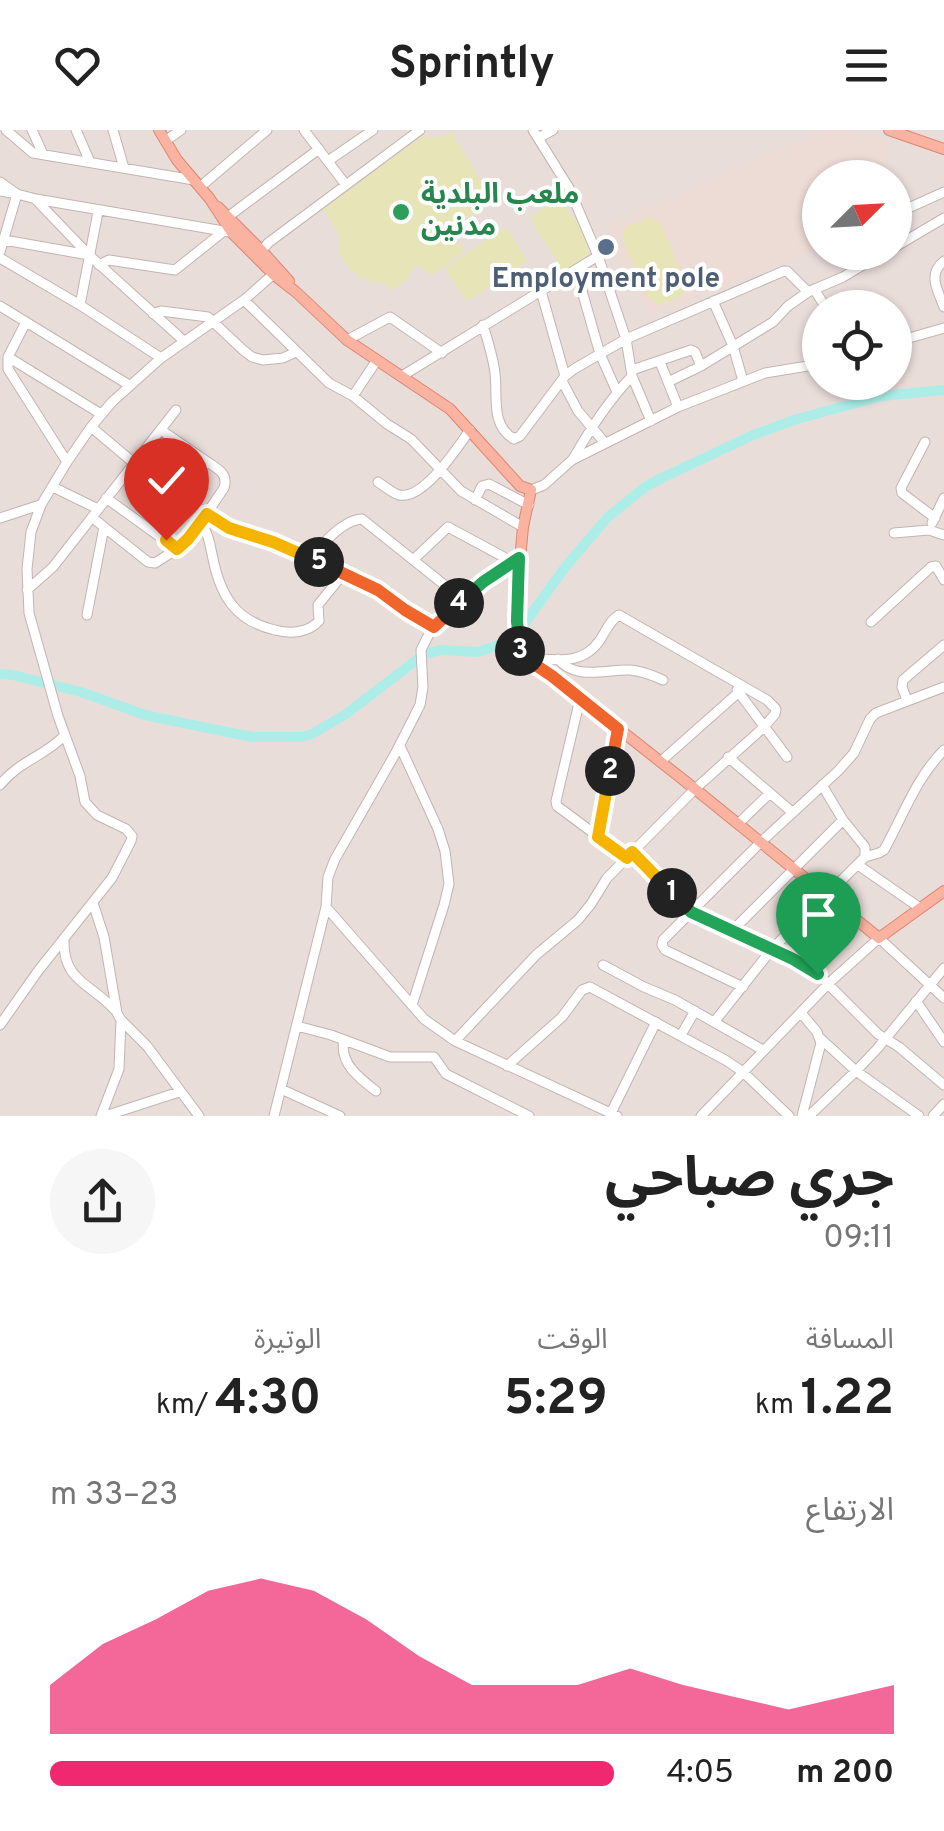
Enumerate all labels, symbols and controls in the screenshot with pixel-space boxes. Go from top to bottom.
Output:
text: Sprintly [389,37,555,94]
icon: heart [50,38,105,93]
icon: menu [839,38,894,93]
north arrow [802,160,912,270]
map controls [802,160,912,400]
place label: ملعب البلدية مدنين [421,178,579,246]
marker: ملعب البلدية مدنين [390,201,412,223]
marker: Employment pole [595,236,617,258]
place label: Employment pole [492,262,720,298]
button: locate [802,290,912,400]
pin [124,438,209,541]
icon: check [139,453,194,508]
pin: 5 [294,537,344,587]
text: 5 [310,544,328,580]
pin: 4 [434,578,484,628]
text: 4 [450,585,468,621]
pin: 3 [495,626,545,676]
text: 3 [512,633,528,669]
pin: 2 [585,746,635,796]
text: 2 [601,753,619,789]
pin: 1 [647,868,697,918]
pin [776,872,861,975]
text: 1 [666,875,678,911]
icon: arrive [791,887,846,942]
text: جري صباحي [605,1146,894,1216]
button: share [50,1149,155,1254]
text: 09:11 [823,1219,894,1259]
text: الوتيرة [254,1323,321,1359]
text: الوقت [537,1323,608,1359]
text: المسافة [806,1323,894,1359]
text: 4:30 [215,1369,321,1432]
text: 5:29 [504,1369,608,1432]
text: 1.22 [800,1369,894,1432]
text: /km [156,1388,215,1424]
text: km [755,1388,800,1424]
text: 23–33 m [50,1476,178,1516]
text: الارتفاع [806,1492,894,1532]
text: 4:05 [667,1754,734,1794]
text: 200 m [796,1754,894,1794]

